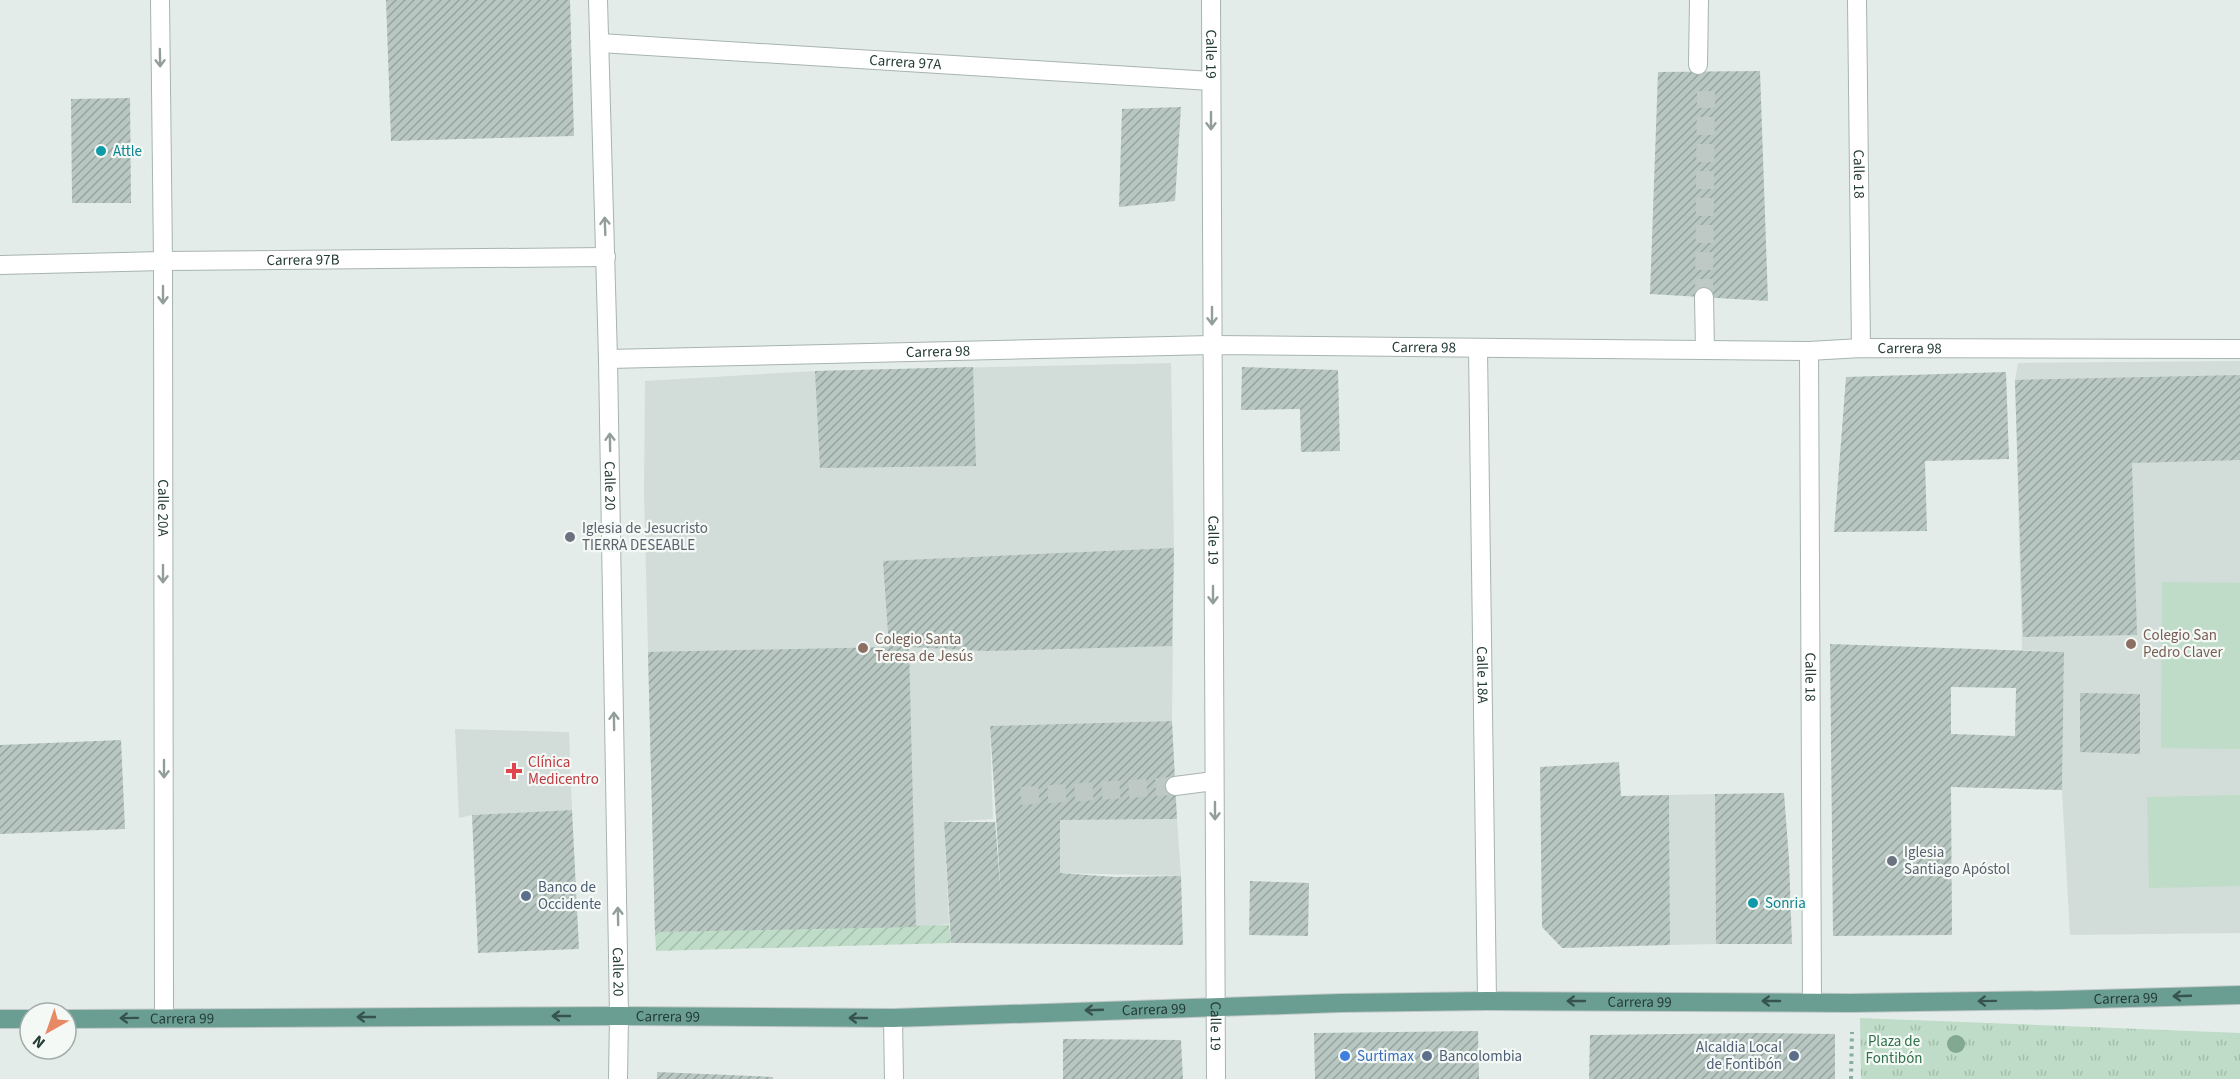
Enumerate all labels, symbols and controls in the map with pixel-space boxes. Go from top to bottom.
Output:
street label: Calle 19 [1201,29,1222,79]
one-way arrow [154,48,166,68]
street label: Carrera 97A [869,49,943,75]
one-way arrow [1205,111,1217,131]
place label: Attle [113,141,142,162]
marker: Attle [94,144,108,158]
street label: Calle 18 [1848,149,1870,199]
one-way arrow [599,216,611,236]
street label: Carrera 97B [266,249,340,271]
one-way arrow [157,285,169,305]
one-way arrow [1206,306,1218,326]
street label: Carrera 98 [1392,336,1456,358]
street label: Carrera 98 [1878,338,1942,359]
street label: Carrera 98 [906,340,970,363]
one-way arrow [604,432,615,452]
street label: Calle 20 [599,461,621,511]
street label: Calle 20A [153,479,174,538]
street label: Calle 19 [1203,515,1224,565]
place label: Iglesia de Jesucristo TIERRA DESEABLE [582,518,708,556]
marker: Iglesia de Jesucristo TIERRA DESEABLE [563,530,577,544]
one-way arrow [157,564,169,584]
one-way arrow [1208,585,1219,605]
place label: Colegio San Pedro Claver [2143,625,2223,663]
place label: Colegio Santa Teresa de Jesús [875,629,973,667]
marker: Colegio San Pedro Claver [2124,637,2138,651]
marker: Colegio Santa Teresa de Jesús [856,641,870,655]
street label: Calle 18A [1472,646,1493,705]
street label: Calle 18 [1800,652,1821,702]
one-way arrow [608,711,620,731]
place label: Clínica Medicentro [528,752,599,790]
one-way arrow [158,759,169,779]
marker: Clínica Medicentro [505,762,523,780]
one-way arrow [1209,801,1221,821]
place label: Iglesia Santiago Apóstol [1904,842,2010,880]
marker: Iglesia Santiago Apóstol [1885,854,1899,868]
place label: Banco de Occidente [538,877,601,915]
marker: Banco de Occidente [519,889,533,903]
place label: Sonria [1765,893,1806,914]
marker: Sonria [1746,896,1760,910]
one-way arrow [612,906,623,926]
street label: Calle 20 [607,947,629,997]
street label: Carrera 99 [2093,987,2158,1010]
street label: Carrera 99 [1608,991,1672,1013]
one-way arrow [2172,991,2192,1002]
one-way arrow [1566,995,1586,1007]
one-way arrow [1761,995,1781,1007]
one-way arrow [1977,995,1997,1007]
street label: Carrera 99 [1121,998,1186,1021]
north arrow [18,1001,78,1061]
street label: Calle 19 [1205,1001,1226,1051]
one-way arrow [1085,1005,1105,1016]
street label: Carrera 99 [636,1006,700,1027]
street label: Carrera 99 [150,1008,214,1029]
one-way arrow [551,1010,571,1022]
one-way arrow [356,1011,376,1023]
one-way arrow [119,1012,139,1024]
one-way arrow [848,1012,868,1024]
text: N [28,1030,50,1054]
park label: Plaza de Fontibón [1866,1031,1922,1069]
place label: Alcaldia Local de Fontibón [1696,1037,1782,1075]
place label: Surtimax [1357,1046,1414,1067]
place label: Bancolombia [1439,1046,1522,1067]
marker: Surtimax [1338,1049,1352,1063]
marker: Bancolombia [1420,1049,1434,1063]
marker: Alcaldia Local de Fontibón [1787,1049,1801,1063]

